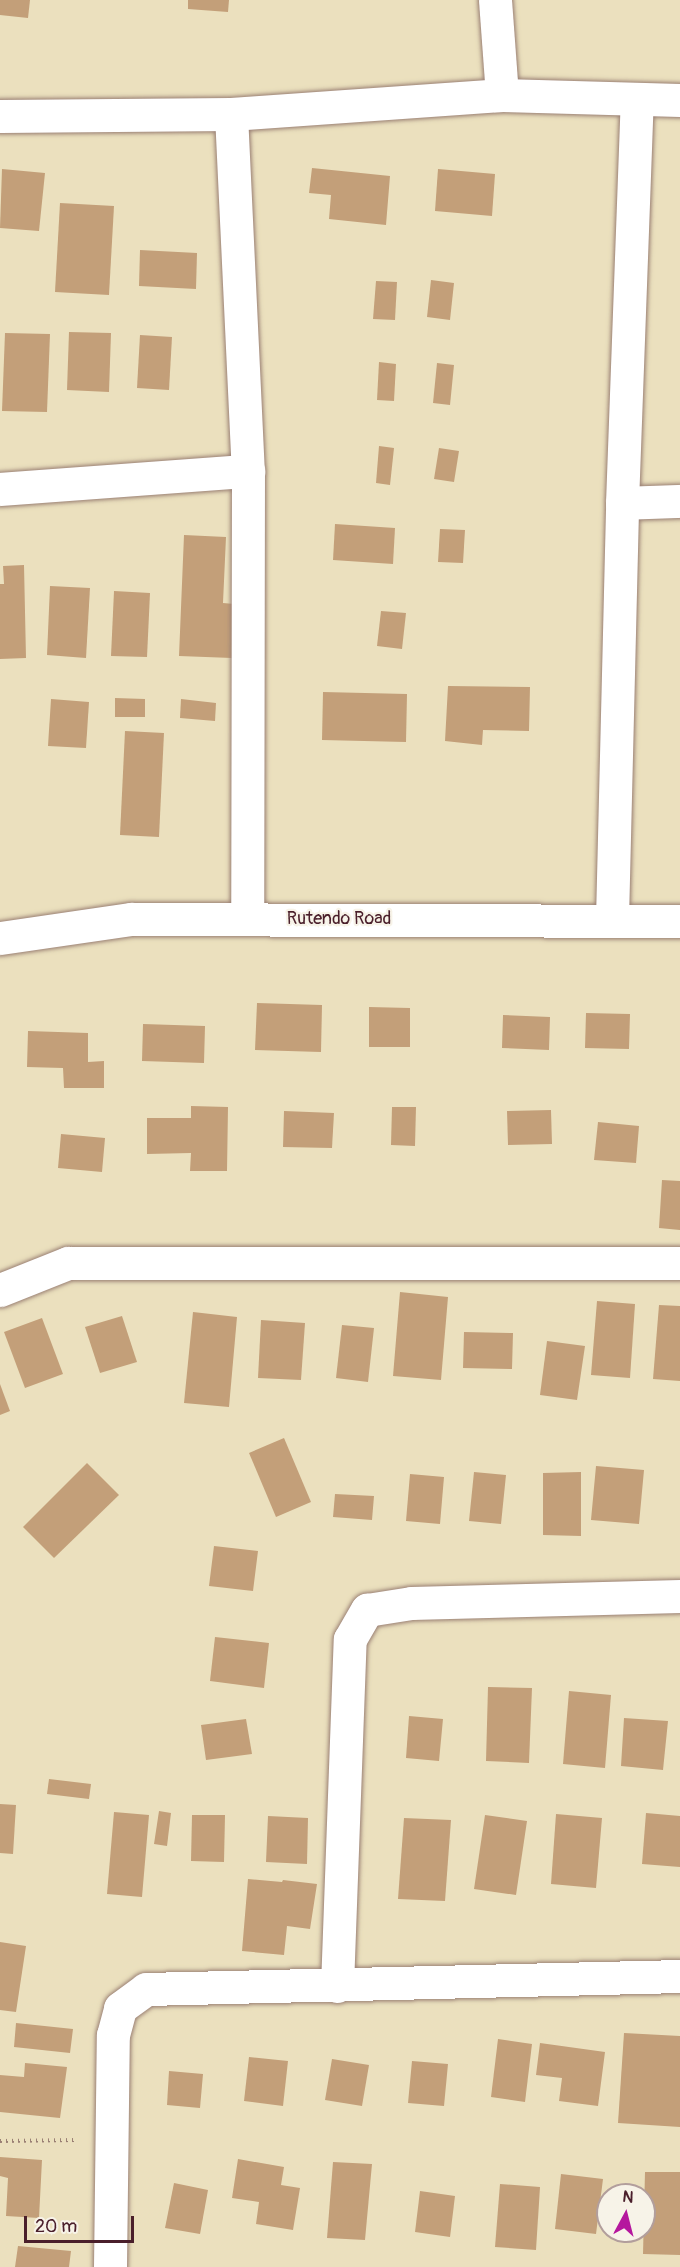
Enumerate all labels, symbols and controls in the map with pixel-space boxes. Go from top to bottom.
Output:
street label: Rutendo Road [287,908,391,930]
north arrow [596,2183,656,2243]
text: N [621,2187,635,2208]
scale bar [27,2204,136,2242]
text: 20 m [35,2215,77,2238]

